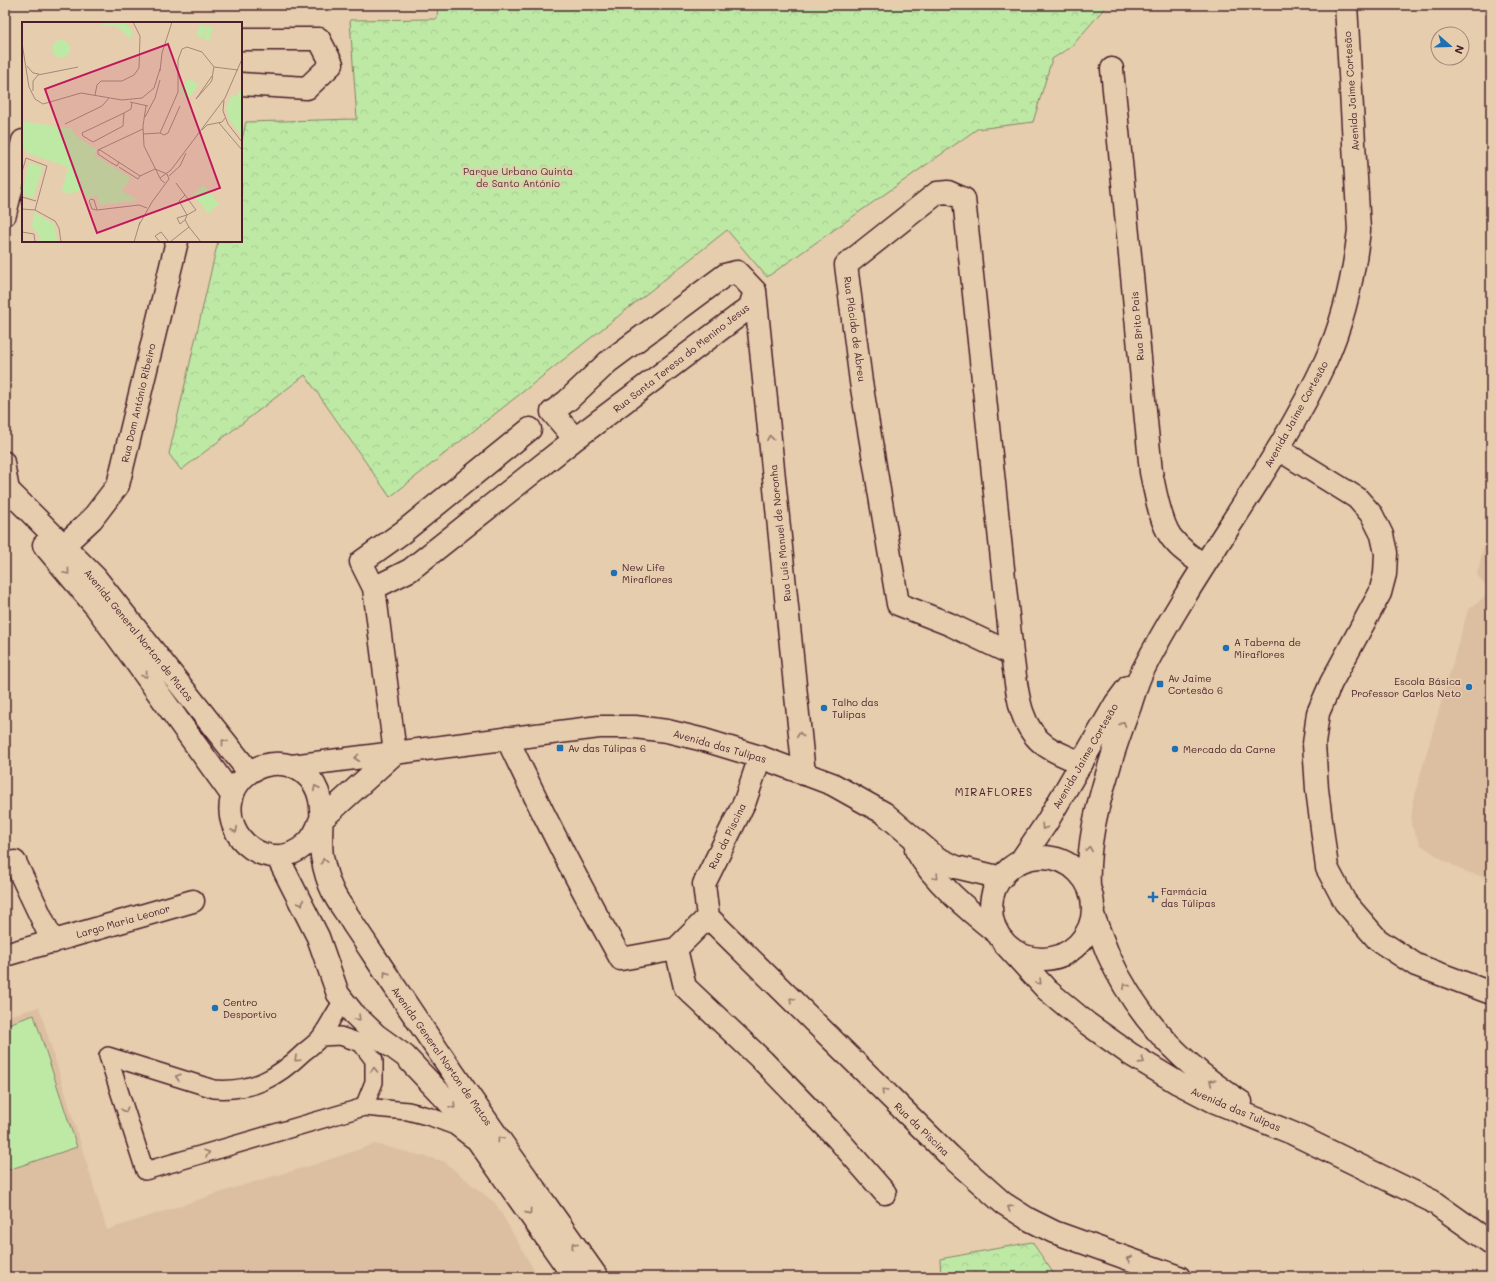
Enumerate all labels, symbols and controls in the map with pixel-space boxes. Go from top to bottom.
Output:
inset map [22,22,242,242]
north arrow [1430,26,1470,66]
street label: Avenida Jaime Cortesão [1340,31,1362,151]
text: N [1451,43,1468,56]
park label: Parque Urbano Quinta de Santo António [463,164,573,190]
street label: Rua Plácido de Abreu [841,275,869,383]
street label: Rua Brito Pais [1127,291,1147,361]
street label: Rua Santa Teresa do Menino Jesus [610,300,752,416]
street label: Rua Dom António Ribeiro [117,342,159,464]
street label: Avenida Jaime Cortesão [1261,358,1331,470]
one-way arrow [766,435,775,441]
street label: Rua Luís Manuel de Noronha [766,464,794,602]
place label: New Life Miraflores [622,560,673,586]
street label: Avenida General Norton de Matos [81,566,197,704]
one-way arrow [62,567,69,574]
marker: New Life Miraflores [609,568,619,578]
place label: A Taberna de Miraflores [1234,635,1301,661]
marker: A Taberna de Miraflores [1221,643,1231,653]
one-way arrow [140,671,148,678]
place label: Av Jaime Cortesão 6 [1168,671,1223,697]
place label: Escola Básica Professor Carlos Neto [1351,674,1461,700]
marker: Av Jaime Cortesão 6 [1155,679,1165,689]
marker: Escola Básica Professor Carlos Neto [1464,682,1474,692]
place label: Talho das Tulipas [832,695,879,721]
street label: Avenida Jaime Cortesão [1049,701,1121,811]
marker: Talho das Tulipas [819,703,829,713]
one-way arrow [1119,720,1127,727]
street label: Avenida das Tulipas [672,726,768,766]
one-way arrow [796,732,805,738]
one-way arrow [222,739,229,746]
place label: Av das Túlipas 6 [568,741,646,755]
place label: Mercado da Carne [1183,742,1276,756]
marker: Av das Túlipas 6 [555,743,565,753]
marker: Mercado da Carne [1170,744,1180,754]
one-way arrow [354,753,360,762]
district label: MIRAFLORES [955,784,1033,799]
one-way arrow [314,785,321,793]
street label: Rua da Piscina [705,801,749,871]
one-way arrow [1042,823,1049,830]
one-way arrow [230,826,238,833]
one-way arrow [1084,846,1093,852]
one-way arrow [320,858,329,865]
one-way arrow [932,872,939,879]
place label: Farmácia das Túlipas [1161,884,1216,910]
marker: Farmácia das Túlipas [1148,892,1158,902]
one-way arrow [296,899,303,906]
street label: Largo Maria Leonor [74,901,172,941]
one-way arrow [383,971,391,978]
one-way arrow [1034,977,1042,985]
one-way arrow [1123,983,1130,990]
street label: Avenida General Norton de Matos [388,984,496,1128]
place label: Centro Desportivo [223,995,277,1021]
one-way arrow [789,997,796,1005]
marker: Centro Desportivo [210,1003,220,1013]
one-way arrow [353,1013,361,1021]
one-way arrow [295,1054,302,1061]
one-way arrow [1138,1056,1145,1063]
one-way arrow [370,1067,378,1073]
one-way arrow [175,1073,182,1082]
one-way arrow [1209,1079,1216,1086]
street label: Avenida das Tulipas [1189,1084,1283,1134]
one-way arrow [881,1089,889,1096]
street label: Rua da Piscina [891,1099,953,1159]
one-way arrow [448,1102,455,1109]
one-way arrow [120,1106,129,1113]
one-way arrow [497,1136,505,1143]
one-way arrow [204,1149,211,1158]
one-way arrow [1007,1205,1014,1213]
one-way arrow [524,1208,532,1215]
one-way arrow [571,1242,579,1249]
one-way arrow [1126,1255,1133,1264]

